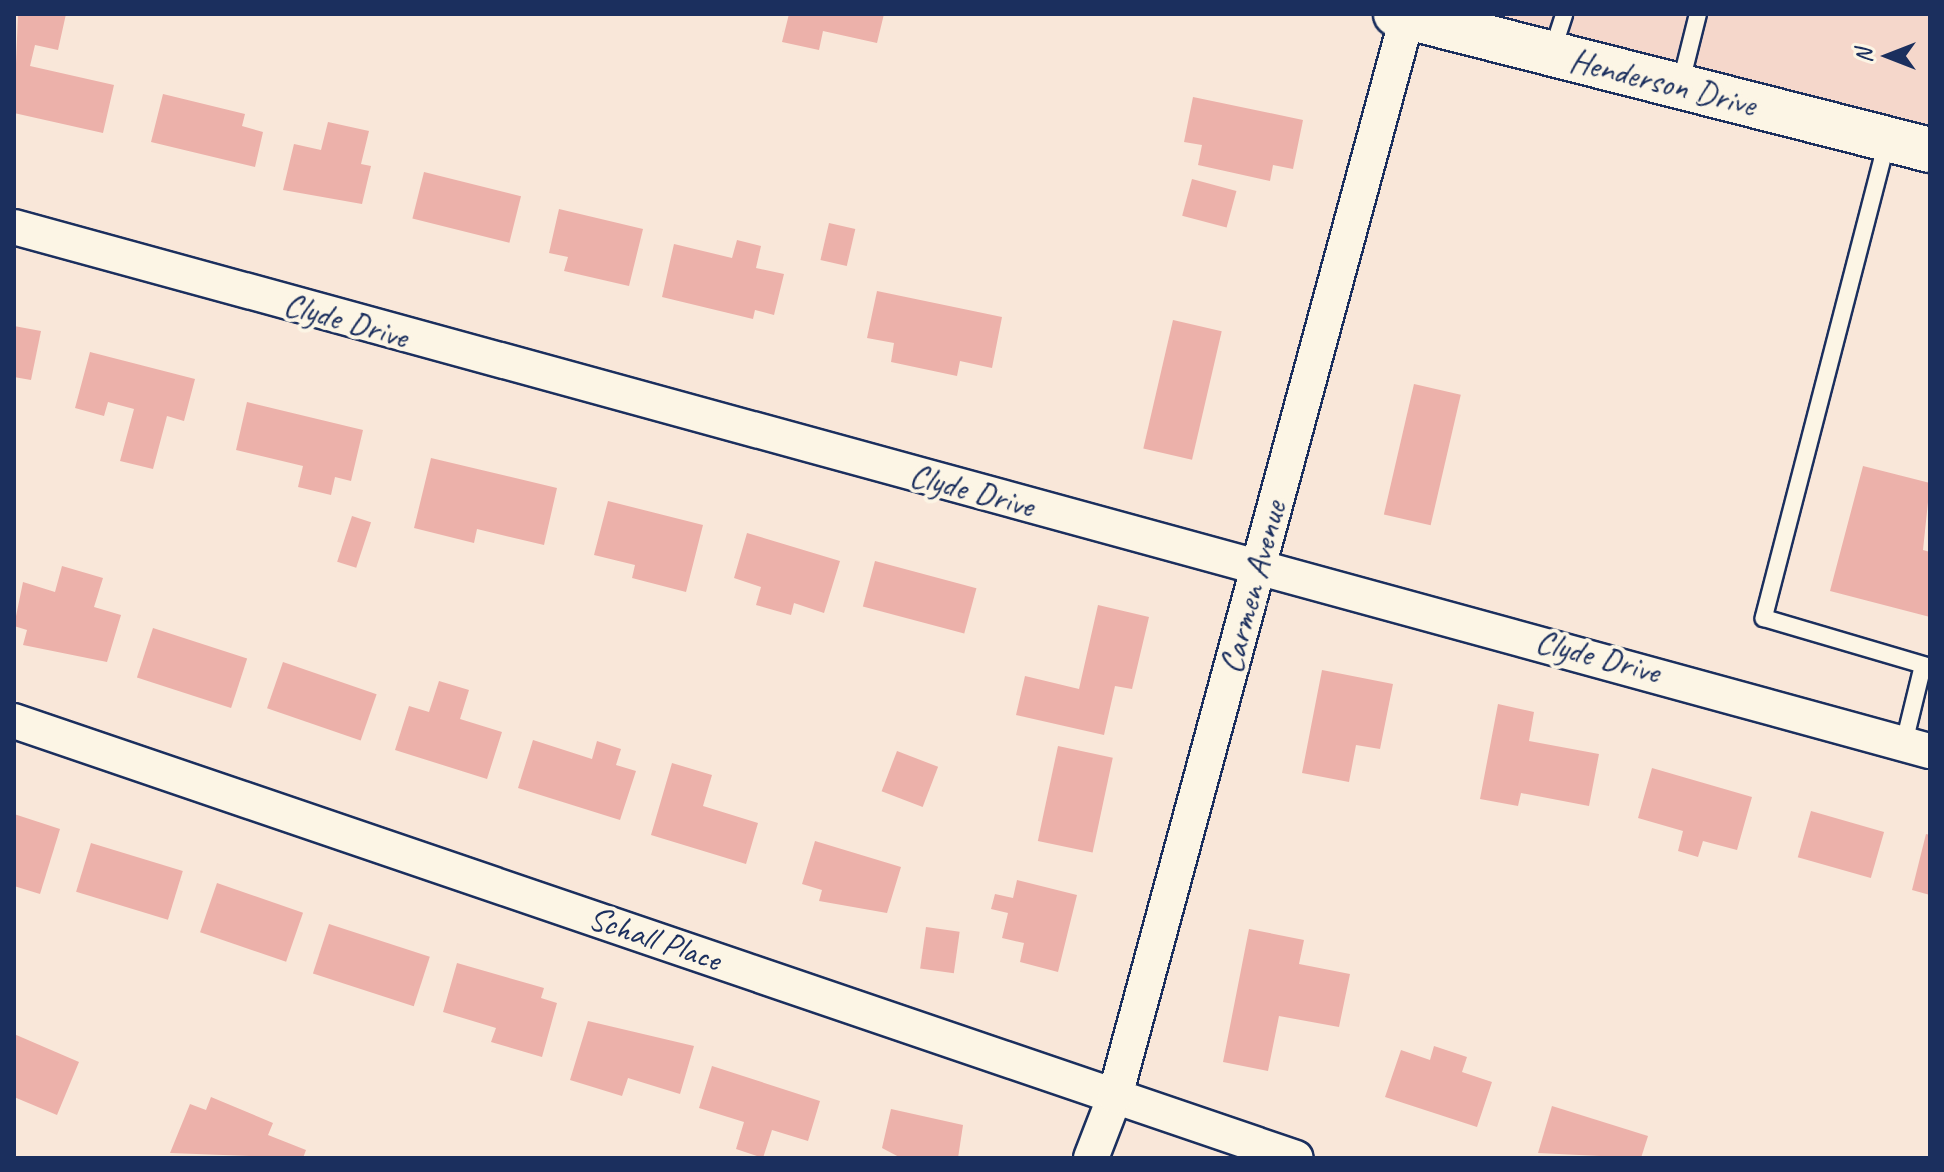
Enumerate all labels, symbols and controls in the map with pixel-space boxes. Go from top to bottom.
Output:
north arrow [1848,16,1928,96]
street label: Henderson Drive [1566,39,1760,125]
text: N [1850,49,1878,63]
street label: Clyde Drive [279,283,413,357]
street label: Clyde Drive [905,454,1039,526]
street label: Carmen Avenue [1209,496,1295,678]
street label: Clyde Drive [1531,620,1665,692]
street label: Schall Place [583,896,727,980]

